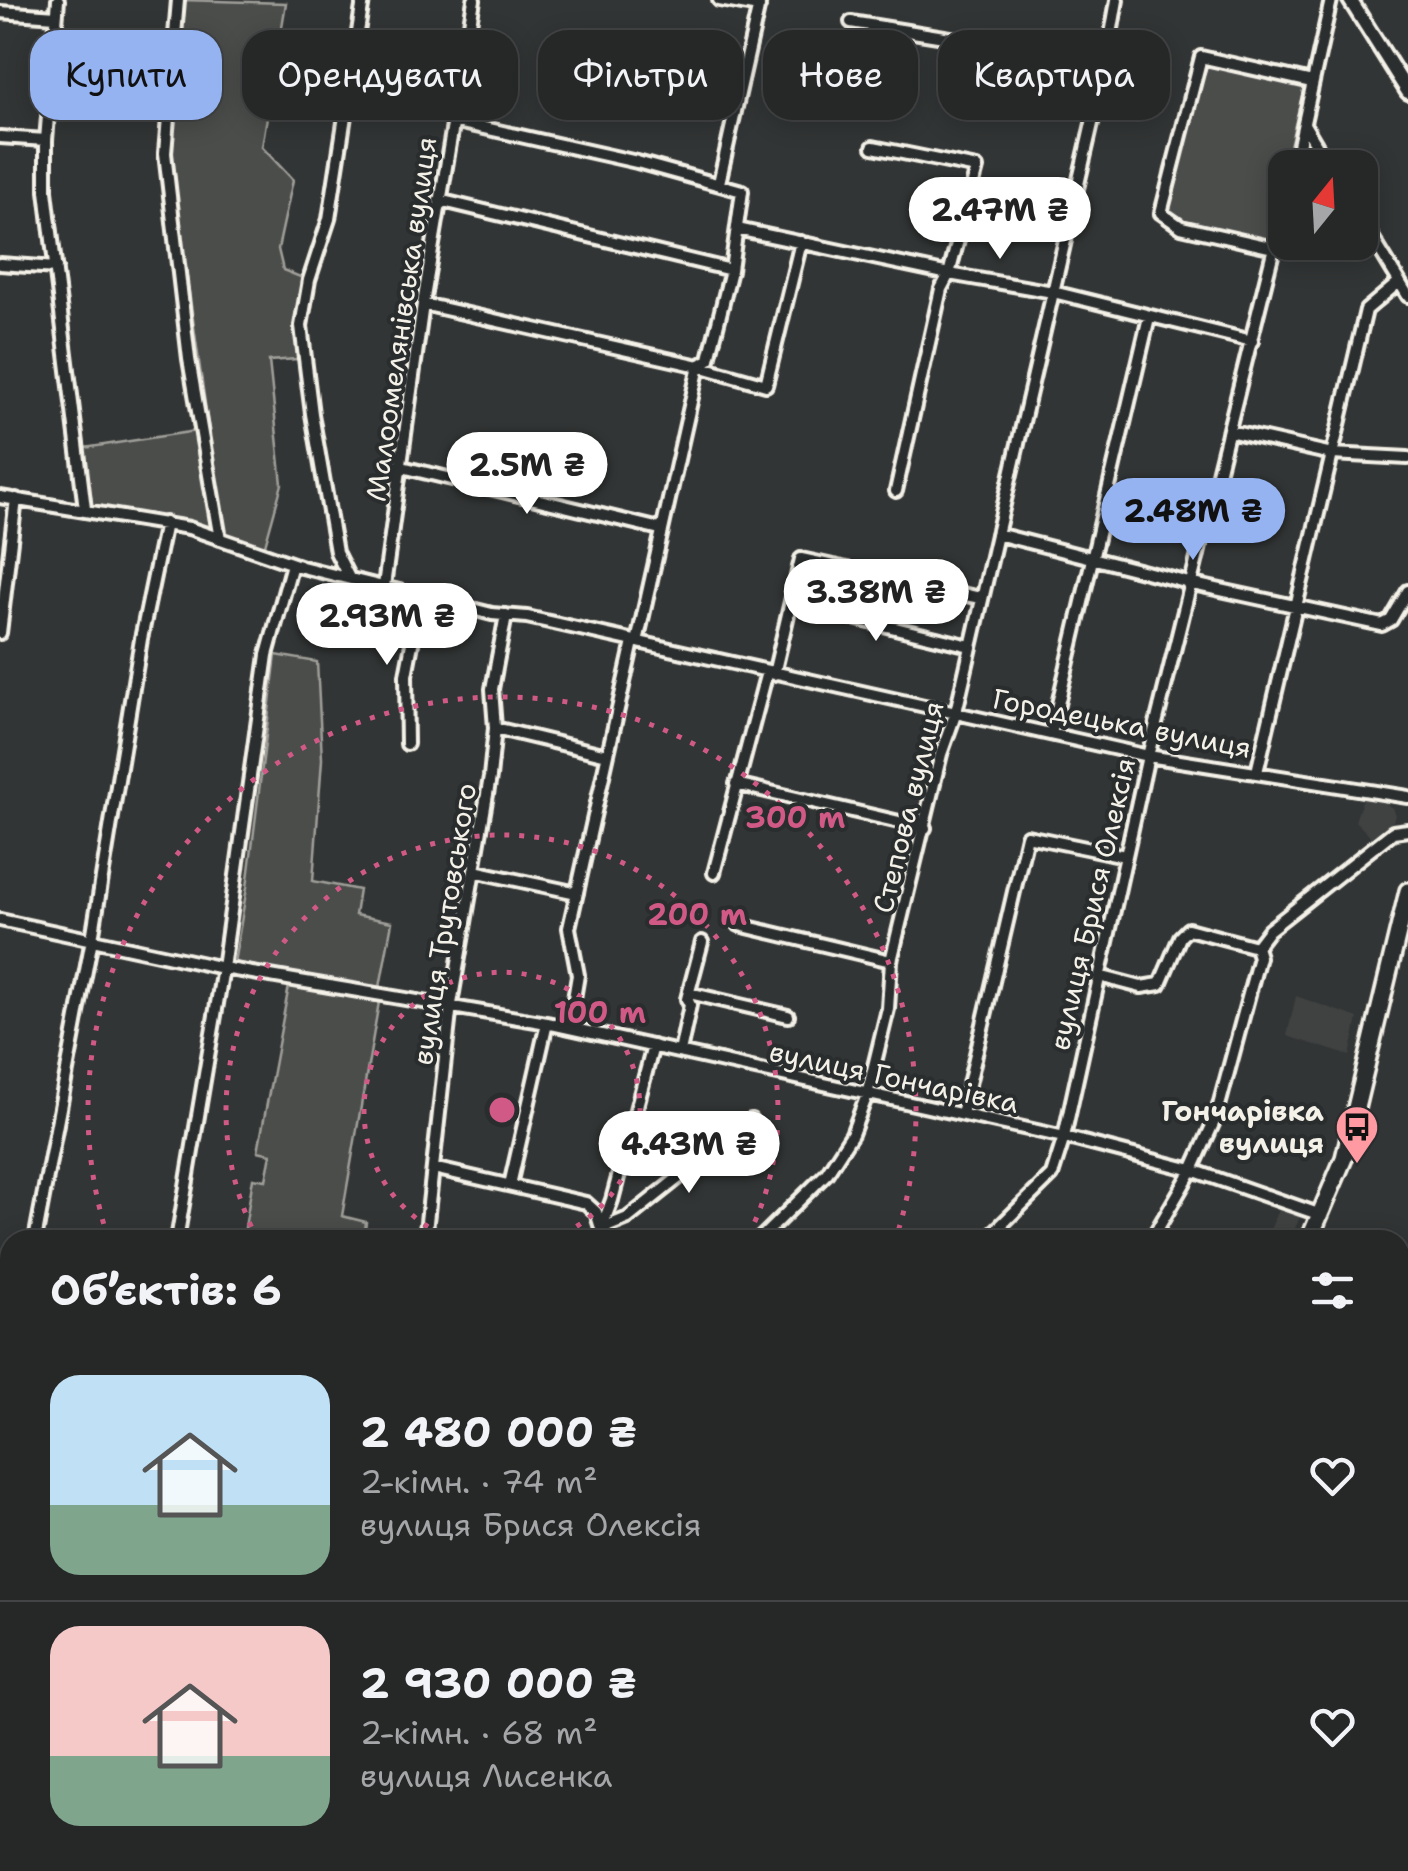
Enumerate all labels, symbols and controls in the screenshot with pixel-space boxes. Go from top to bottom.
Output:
chip: Купити [30,30,222,120]
chip: Орендувати [242,30,518,120]
chip: Фільтри [538,30,743,120]
chip: Нове [763,30,918,120]
chip: Квартира [938,30,1170,120]
street label: Малоомелянівська вулиця [357,134,445,504]
north arrow [1268,150,1378,260]
map controls [1268,150,1378,260]
pin: 2.47M ₴ [908,177,1092,262]
text: 2.47M ₴ [931,188,1069,231]
pin: 2.5M ₴ [446,432,608,517]
text: 2.5M ₴ [468,443,586,486]
pin: 2.48M ₴ [1101,478,1285,563]
text: 2.48M ₴ [1123,489,1263,532]
pin: 3.38M ₴ [784,559,968,644]
text: 3.38M ₴ [806,570,946,613]
pin: 2.93M ₴ [295,583,479,668]
text: 2.93M ₴ [318,594,456,637]
street label: Городецька вулиця [989,679,1255,767]
street label: Степова вулиця [863,697,953,917]
street label: вулиця Брися Олексія [1040,754,1144,1054]
street label: вулиця Трутовського [403,780,485,1068]
text: 300 m [745,797,845,838]
text: 200 m [647,894,747,935]
text: 100 m [554,992,646,1033]
street label: вулиця Гончарівка [766,1032,1022,1122]
centre of rings [484,1092,520,1128]
place label: Гончарівка вулиця [1161,1092,1324,1162]
bus stop icon: Гончарівка вулиця [1334,1104,1380,1165]
pin: 4.43M ₴ [597,1111,781,1196]
text: 4.43M ₴ [621,1122,757,1165]
text: Об’єктів: 6 [50,1262,282,1318]
icon: filters [1305,1263,1360,1318]
text: 2 480 000 ₴ [360,1404,637,1460]
icon: home [130,1415,250,1535]
icon: heart [1305,1448,1360,1503]
text: 2-кімн. · 74 m² [360,1460,598,1503]
text: вулиця Брися Олексія [360,1503,702,1546]
text: 2 930 000 ₴ [360,1655,637,1711]
icon: home [130,1666,250,1786]
icon: heart [1305,1699,1360,1754]
text: 2-кімн. · 68 m² [360,1711,598,1754]
text: вулиця Лисенка [360,1754,612,1797]

